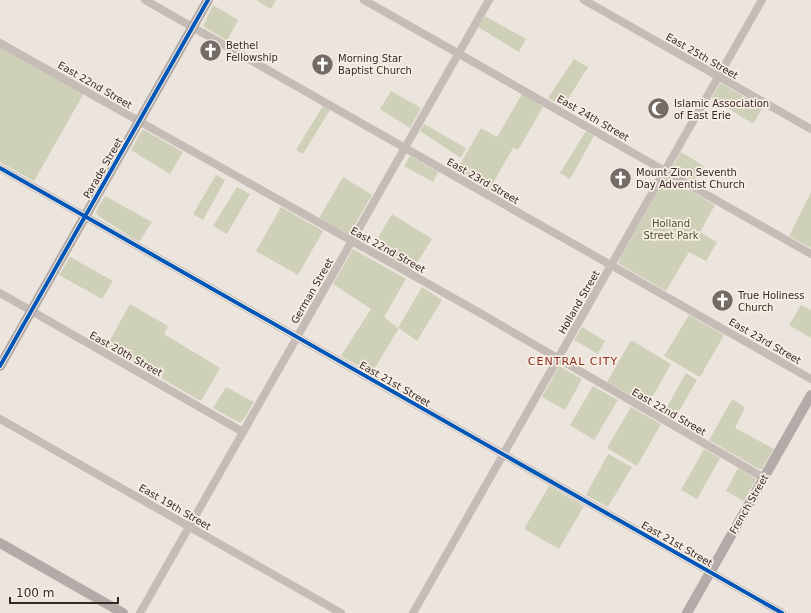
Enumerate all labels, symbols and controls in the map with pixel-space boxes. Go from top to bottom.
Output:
street label: East 25th Street [664,31,740,81]
church icon: Bethel Fellowship [197,38,223,64]
place label: Bethel Fellowship [226,40,278,63]
church icon: Morning Star Baptist Church [310,51,336,77]
place label: Morning Star Baptist Church [338,53,412,76]
street label: East 22nd Street [56,59,134,111]
street label: East 24th Street [555,93,631,143]
mosque icon: Islamic Association of East Erie [645,96,671,122]
place label: Islamic Association of East Erie [674,98,769,121]
street label: Parade Street [81,136,125,200]
street label: East 23rd Street [445,156,521,206]
church icon: Mount Zion Seventh Day Adventist Church [608,165,634,191]
place label: Mount Zion Seventh Day Adventist Church [636,167,745,190]
park label: Holland Street Park [643,218,699,241]
street label: East 22nd Street [349,225,427,275]
street label: German Street [289,256,335,326]
street label: Holland Street [556,268,602,336]
church icon: True Holiness Church [709,288,735,314]
place label: True Holiness Church [737,290,805,313]
street label: East 23rd Street [727,316,803,366]
street label: East 20th Street [88,329,164,379]
district label: CENTRAL CITY [528,355,618,368]
street label: East 21st Street [358,359,433,409]
street label: East 22nd Street [630,386,708,438]
street label: French Street [728,472,771,536]
street label: East 19th Street [137,482,213,532]
street label: East 21st Street [640,519,715,569]
scale bar [10,579,118,605]
text: 100 m [16,586,54,600]

